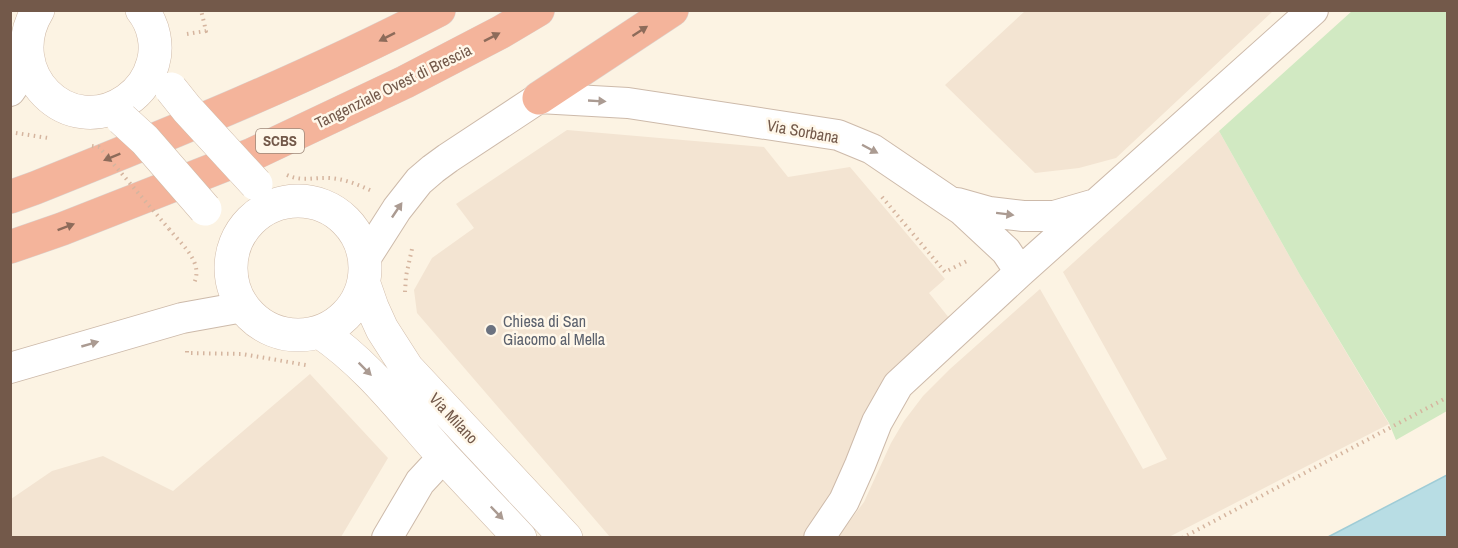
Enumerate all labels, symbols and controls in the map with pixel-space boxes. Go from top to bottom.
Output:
one-way arrow [632,26,648,37]
one-way arrow [379,32,396,42]
one-way arrow [484,32,501,41]
street label: Tangenziale Ovest di Brescia [311,38,476,134]
one-way arrow [588,97,607,106]
street label: Via Sorbana [765,114,841,148]
road number: SCBS [256,129,304,153]
one-way arrow [862,145,879,154]
one-way arrow [103,152,121,162]
one-way arrow [391,202,403,218]
one-way arrow [996,209,1015,219]
one-way arrow [57,222,75,232]
place label: Chiesa di San Giacomo al Mella [503,310,606,350]
marker: Chiesa di San Giacomo al Mella [484,323,498,337]
one-way arrow [82,339,100,348]
one-way arrow [358,361,372,375]
street label: Via Milano [425,388,483,448]
one-way arrow [489,505,503,519]

